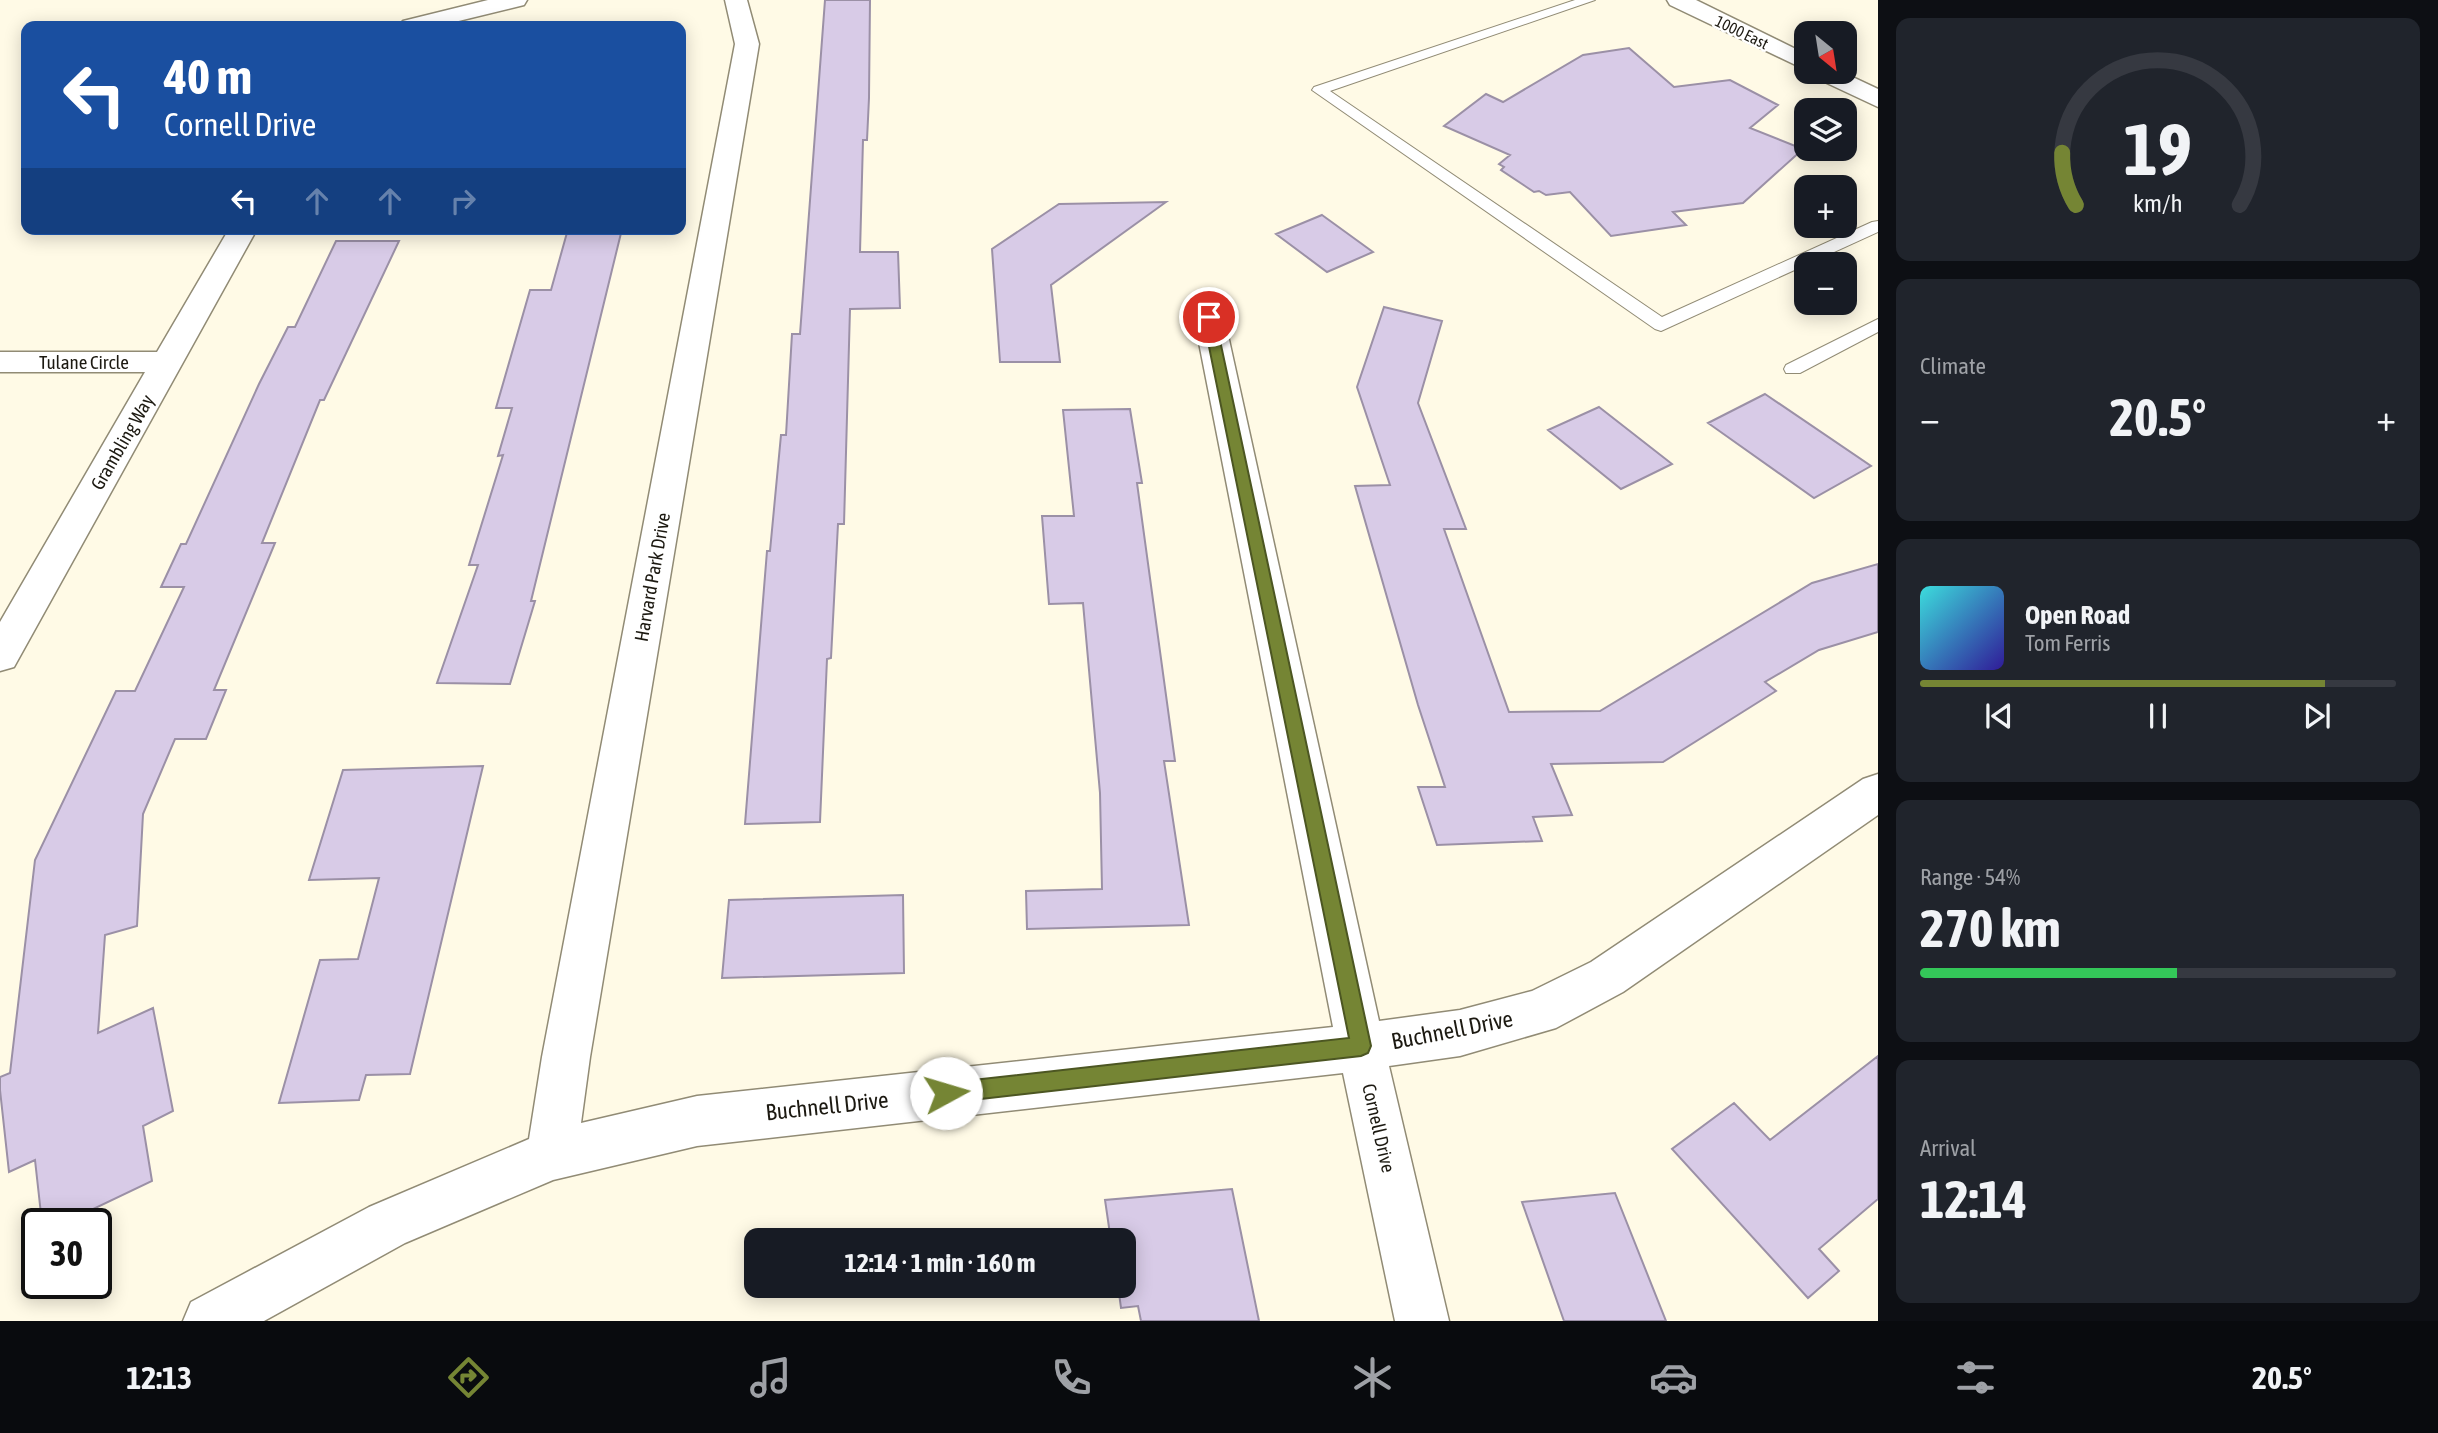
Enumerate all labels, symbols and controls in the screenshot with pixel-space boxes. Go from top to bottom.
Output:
street label: 1000 East [1713,11,1772,53]
north arrow [1794,21,1857,84]
map controls [1794,21,1857,315]
text: 40 m [164,48,252,104]
icon: left [49,49,140,140]
button: layers [1794,98,1857,161]
text: Cornell Drive [164,106,316,143]
text: 19 [2124,108,2192,191]
button: + [1794,175,1857,238]
icon: left [225,182,263,220]
icon: ahead [298,182,336,220]
icon: ahead [371,182,409,220]
icon: right [444,182,482,220]
text: km/h [2133,189,2183,217]
button: − [1794,252,1857,315]
pin [1179,287,1239,347]
icon: arrive [1190,298,1228,336]
street label: Tulane Circle [39,351,129,373]
text: Climate [1920,353,1986,379]
text: 20.5° [2110,387,2206,447]
street label: Grambling Way [86,390,158,493]
text: − [1920,396,1940,439]
text: + [2376,396,2396,439]
street label: Harvard Park Drive [630,511,674,643]
text: Open Road [2025,600,2130,630]
text: Tom Ferris [2025,630,2110,656]
icon: previous [1980,697,2018,735]
icon: pause [2139,697,2177,735]
icon: next [2298,697,2336,735]
text: Range · 54% [1920,864,2020,890]
text: 270 km [1920,898,2061,958]
street label: Buchnell Drive [1389,1005,1515,1055]
position arrow [909,1056,983,1130]
street label: Cornell Drive [1358,1081,1400,1175]
street label: Buchnell Drive [764,1087,890,1125]
text: Arrival [1920,1135,1976,1161]
text: 12:14 [1920,1169,2027,1229]
speed limit sign: 30 [21,1208,112,1299]
text: 12:14 · 1 min · 160 m [845,1248,1035,1278]
icon: directions [444,1353,493,1402]
icon: music [746,1353,795,1402]
icon: phone [1047,1353,1096,1402]
icon: climate [1348,1353,1397,1402]
icon: car [1649,1353,1698,1402]
icon: filters [1951,1353,2000,1402]
text: 12:13 [126,1359,192,1396]
text: 20.5° [2252,1359,2312,1396]

